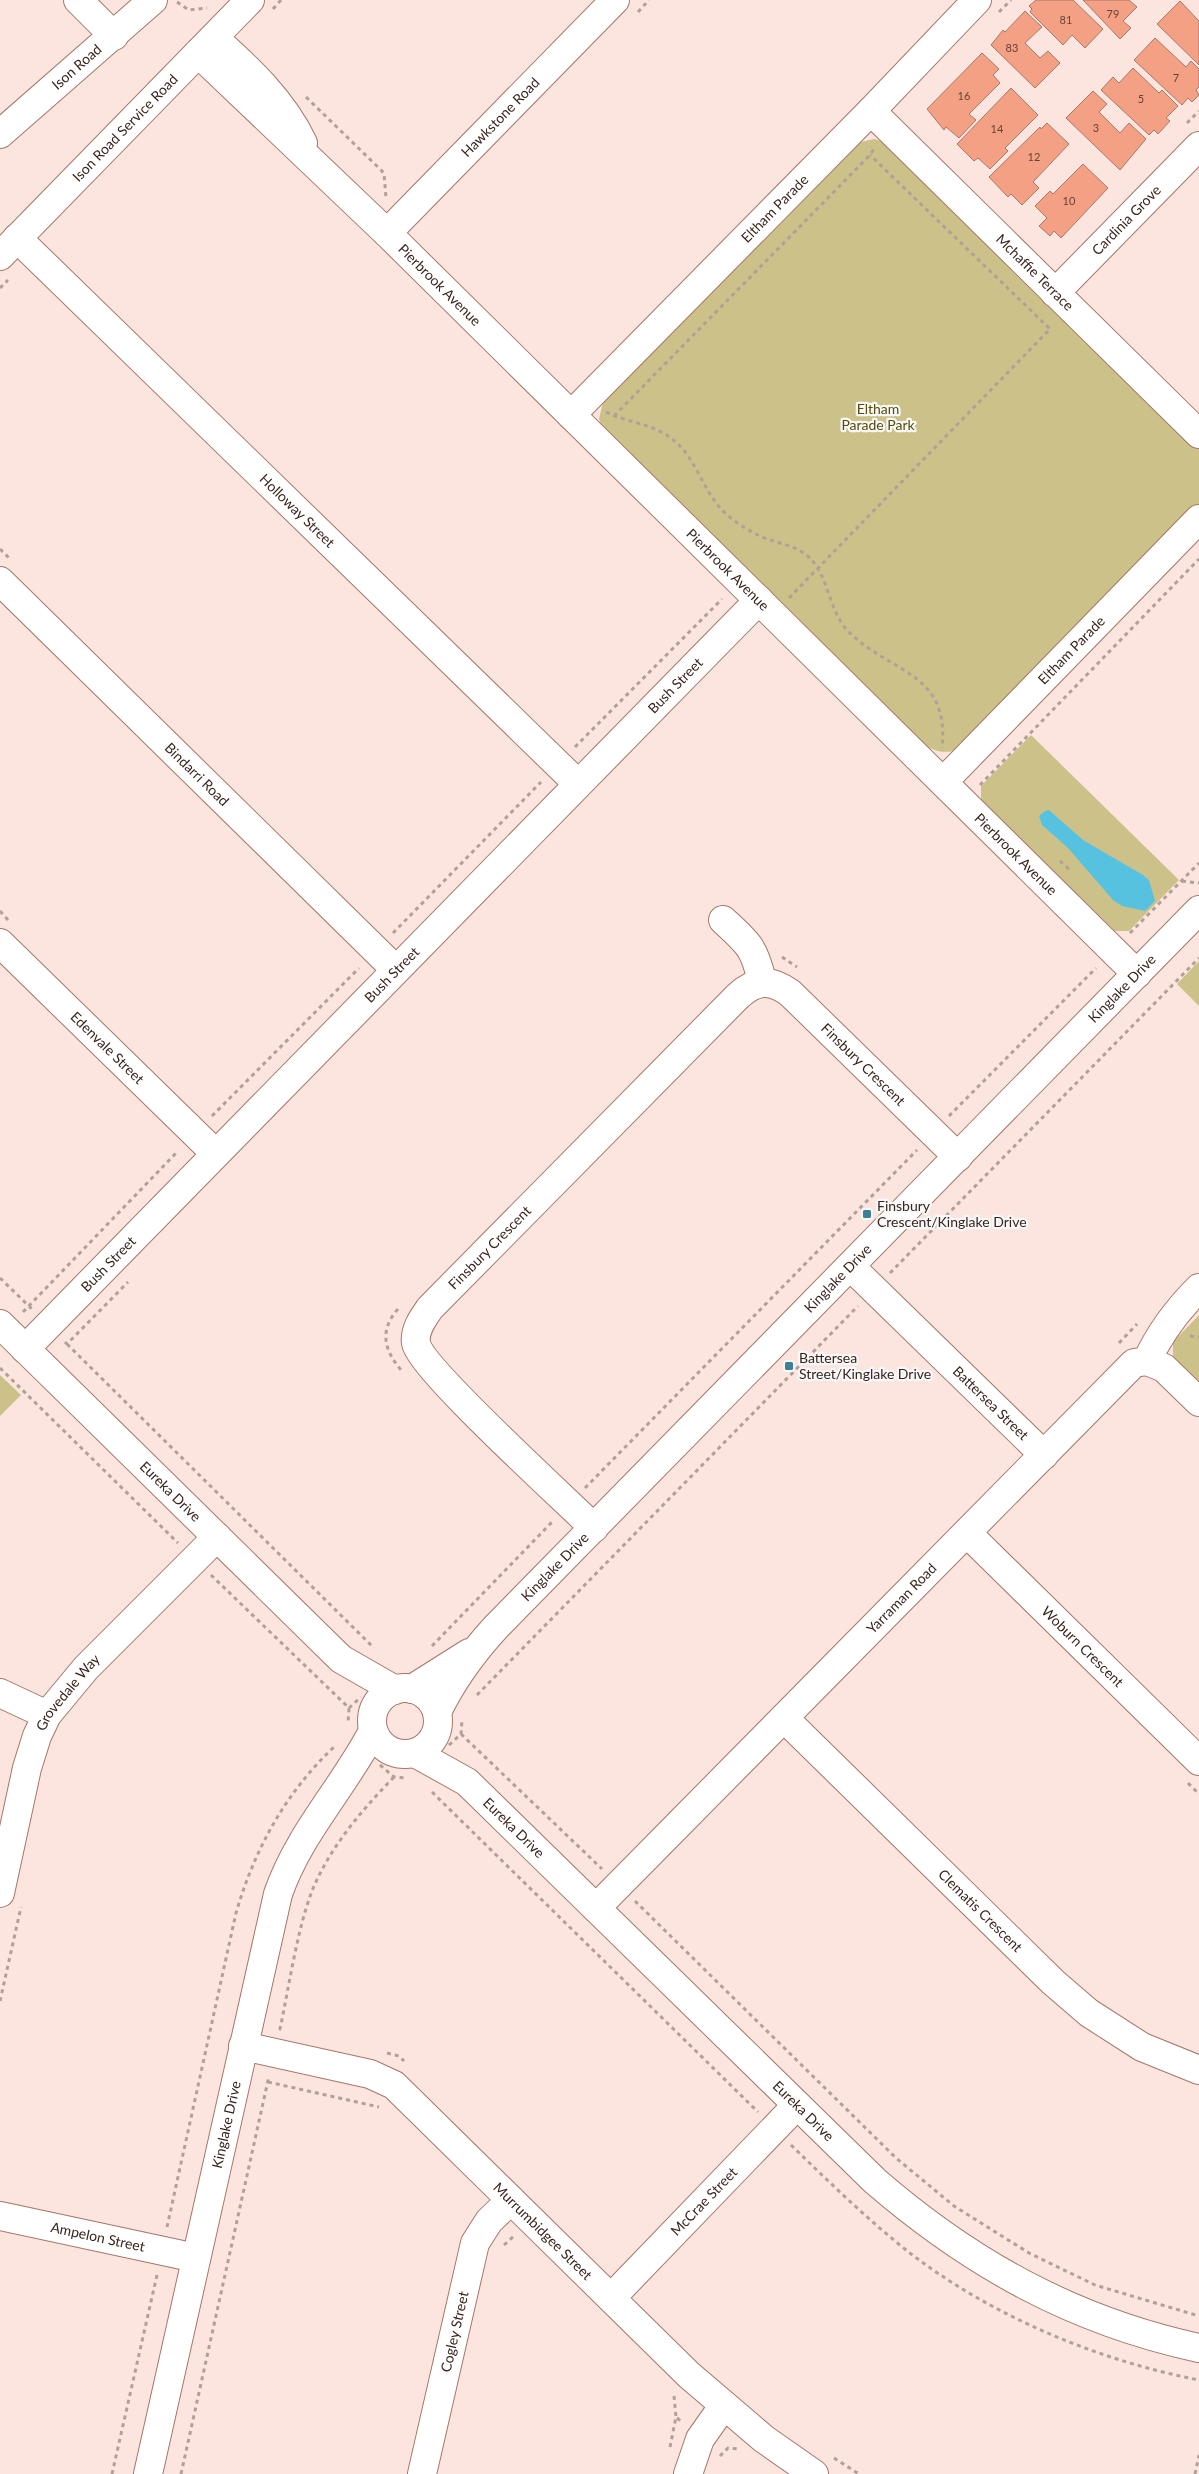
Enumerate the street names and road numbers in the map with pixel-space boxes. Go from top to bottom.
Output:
street label: Ison Road [48,40,105,93]
street label: Ison Road Service Road [69,70,181,185]
street label: Hawkstone Road [457,74,543,160]
street label: Eltham Parade [737,171,812,246]
street label: Cardinia Grove [1088,181,1164,258]
street label: Mchaffie Terrace [993,230,1078,314]
street label: Pierbrook Avenue [395,240,485,329]
street label: Holloway Street [257,470,339,551]
street label: Pierbrook Avenue [683,525,773,614]
street label: Eltham Parade [1034,612,1108,687]
street label: Bush Street [644,654,706,716]
street label: Bindarri Road [162,739,233,809]
street label: Pierbrook Avenue [971,809,1061,898]
street label: Bush Street [360,943,422,1006]
street label: Kinglake Drive [1084,950,1159,1026]
street label: Edenvale Street [67,1008,148,1087]
street label: Finsbury Crescent [818,1019,909,1109]
street label: Finsbury Crescent [444,1202,534,1293]
street label: Bush Street [77,1232,139,1295]
street label: Kinglake Drive [800,1240,875,1316]
street label: Battersea Street [950,1362,1032,1443]
street label: Eureka Drive [137,1457,205,1525]
street label: Kinglake Drive [517,1529,592,1604]
street label: Yarraman Road [863,1559,940,1637]
street label: Woburn Crescent [1038,1602,1127,1690]
street label: Grovedale Way [32,1650,104,1733]
street label: Eureka Drive [480,1794,548,1861]
street label: Clematis Crescent [935,1865,1026,1955]
street label: Eureka Drive [770,2077,838,2144]
street label: Kinglake Drive [208,2079,244,2170]
street label: McCrae Street [667,2163,740,2239]
street label: Murrumbidgee Street [490,2179,596,2283]
street label: Ampelon Street [49,2218,147,2255]
street label: Cogley Street [437,2290,472,2374]

